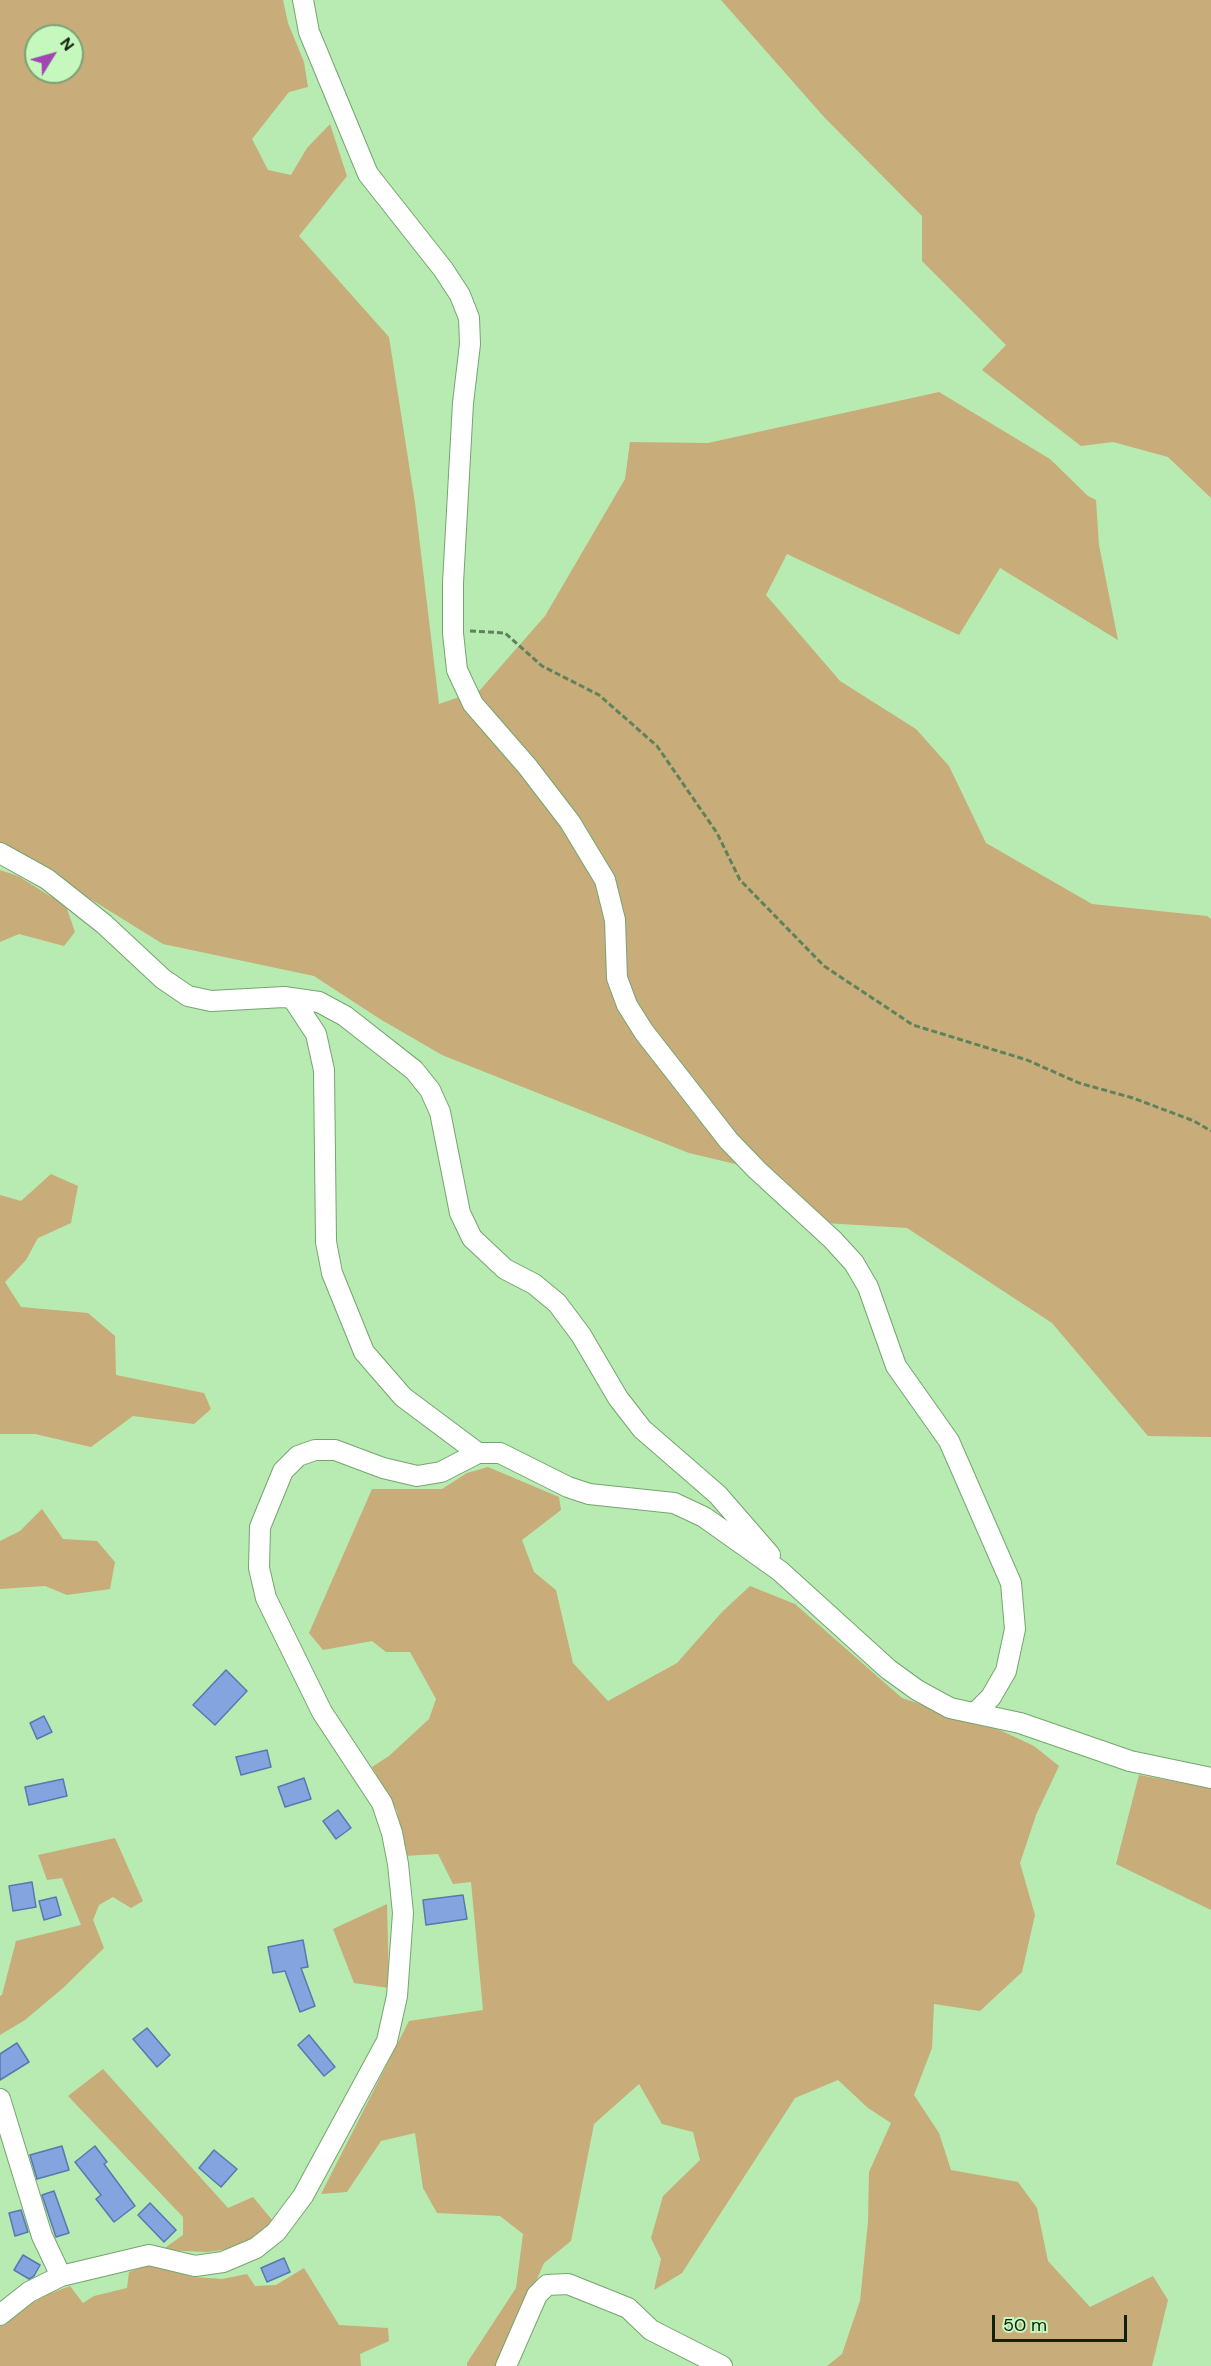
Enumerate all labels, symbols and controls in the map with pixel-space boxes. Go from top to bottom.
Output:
north arrow [24,24,84,84]
text: N [55,33,79,55]
scale bar [995,2303,1130,2341]
text: 50 m [1003,2313,1047,2337]

